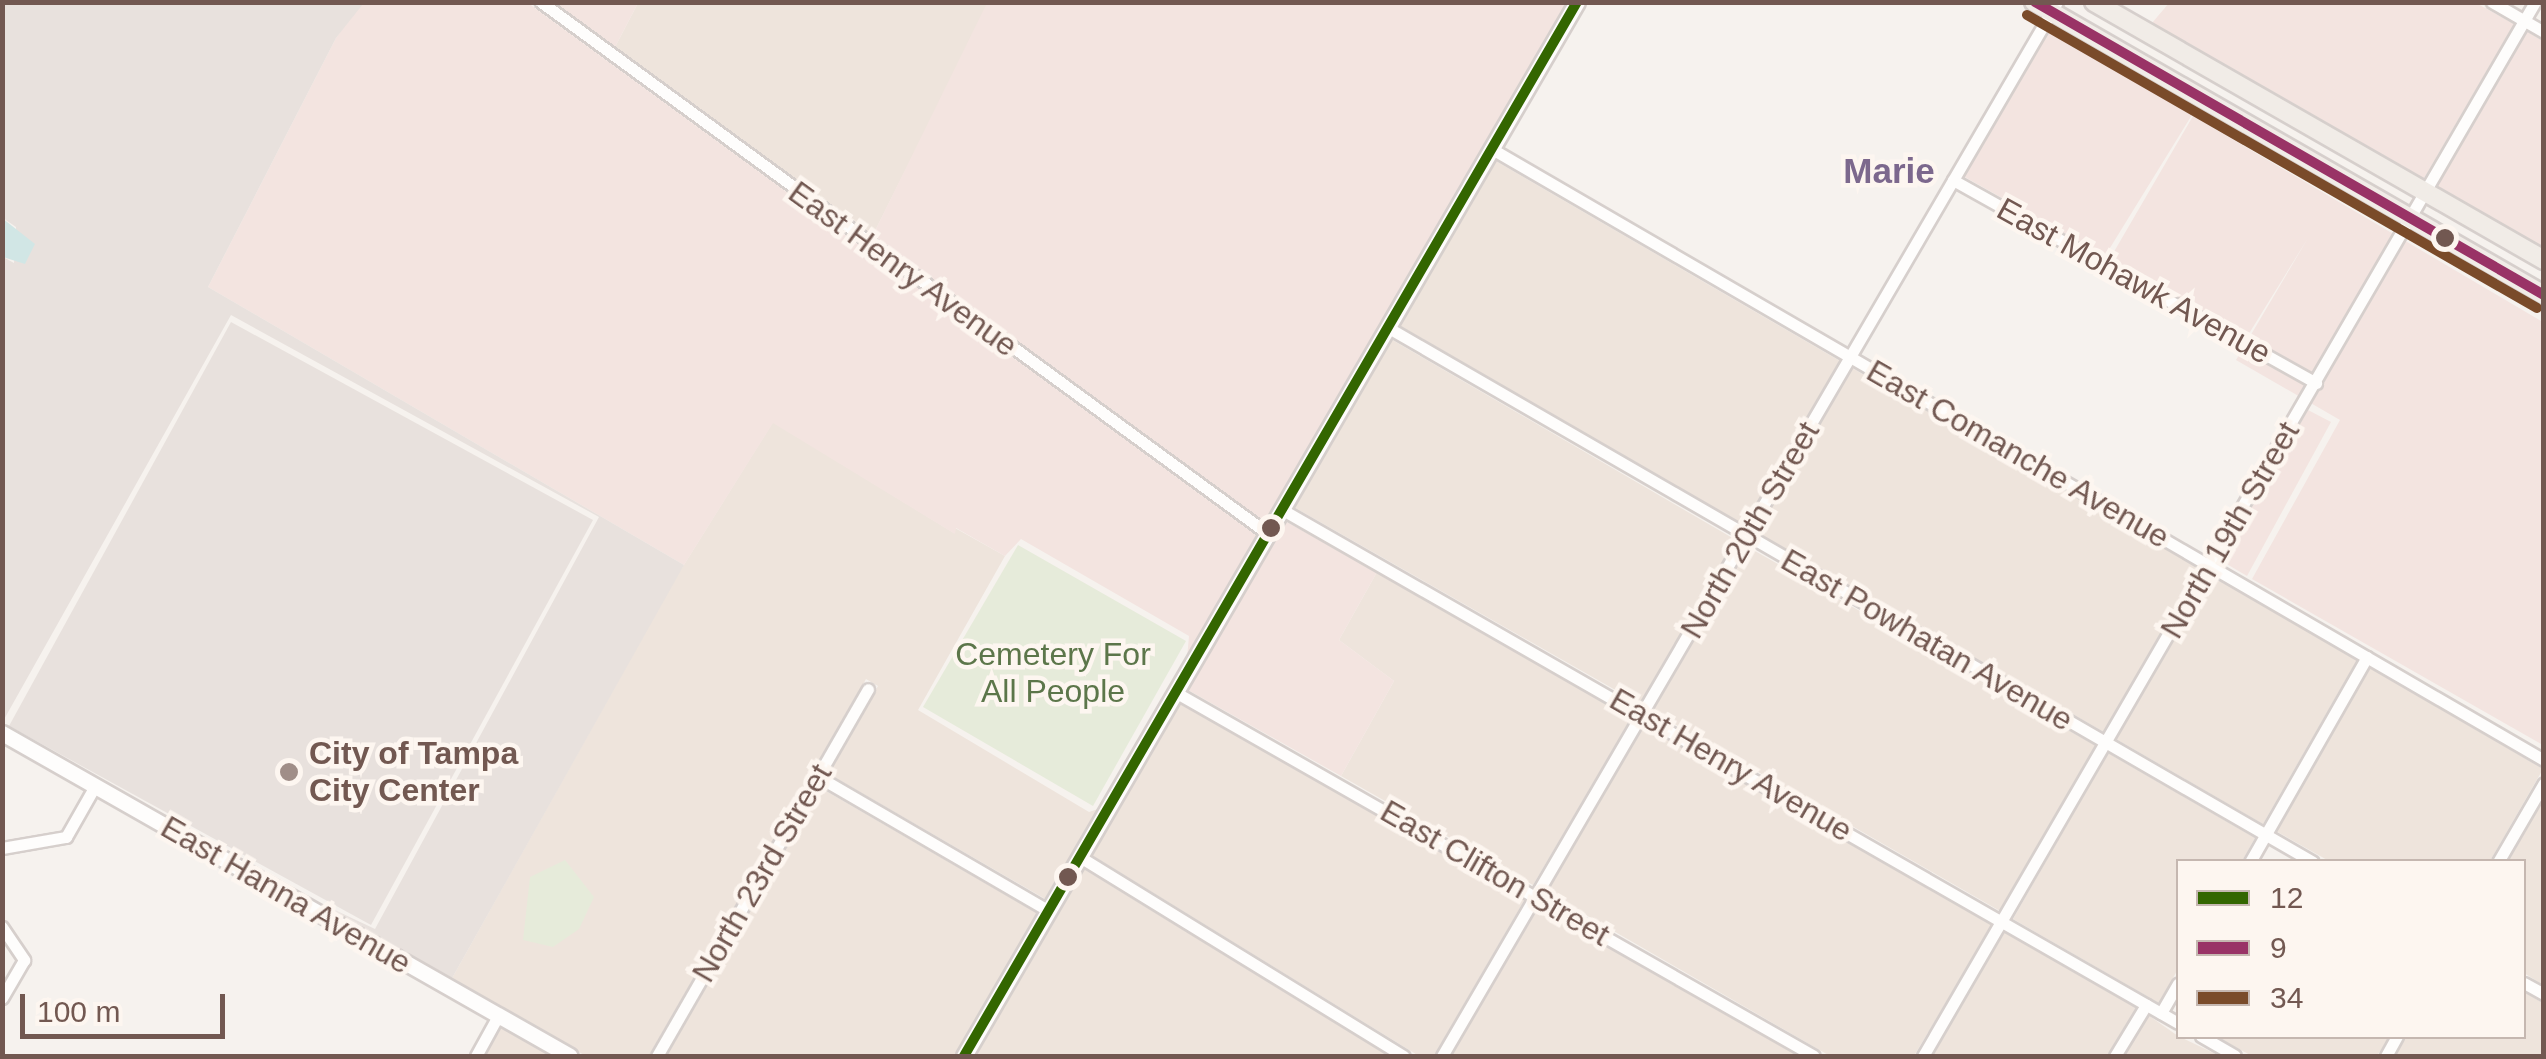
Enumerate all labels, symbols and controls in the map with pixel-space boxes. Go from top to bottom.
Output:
district label: Marie [1843,150,1935,192]
street label: East Henry Avenue [780,173,1026,365]
street label: East Mohawk Avenue [1990,189,2278,373]
unlabelled marker [2435,228,2455,248]
street label: East Comanche Avenue [1859,351,2177,557]
street label: North 20th Street [1672,415,1828,645]
street label: North 19th Street [2152,415,2308,645]
unlabelled marker [1261,518,1281,538]
street label: East Powhatan Avenue [1774,540,2080,740]
park label: Cemetery For All People [955,636,1151,711]
street label: East Henry Avenue [1602,680,1860,850]
place label: City of Tampa City Center [309,735,518,810]
street label: North 23rd Street [684,757,840,989]
marker: City of Tampa City Center [278,761,300,783]
street label: East Clifton Street [1374,792,1616,954]
street label: East Hanna Avenue [153,807,419,983]
legend [2176,859,2526,1039]
unlabelled marker [1058,867,1078,887]
text: 12 [2270,881,2303,914]
text: 9 [2270,931,2287,964]
scale bar [25,974,230,1036]
text: 34 [2270,981,2303,1014]
text: 100 m [37,995,120,1028]

